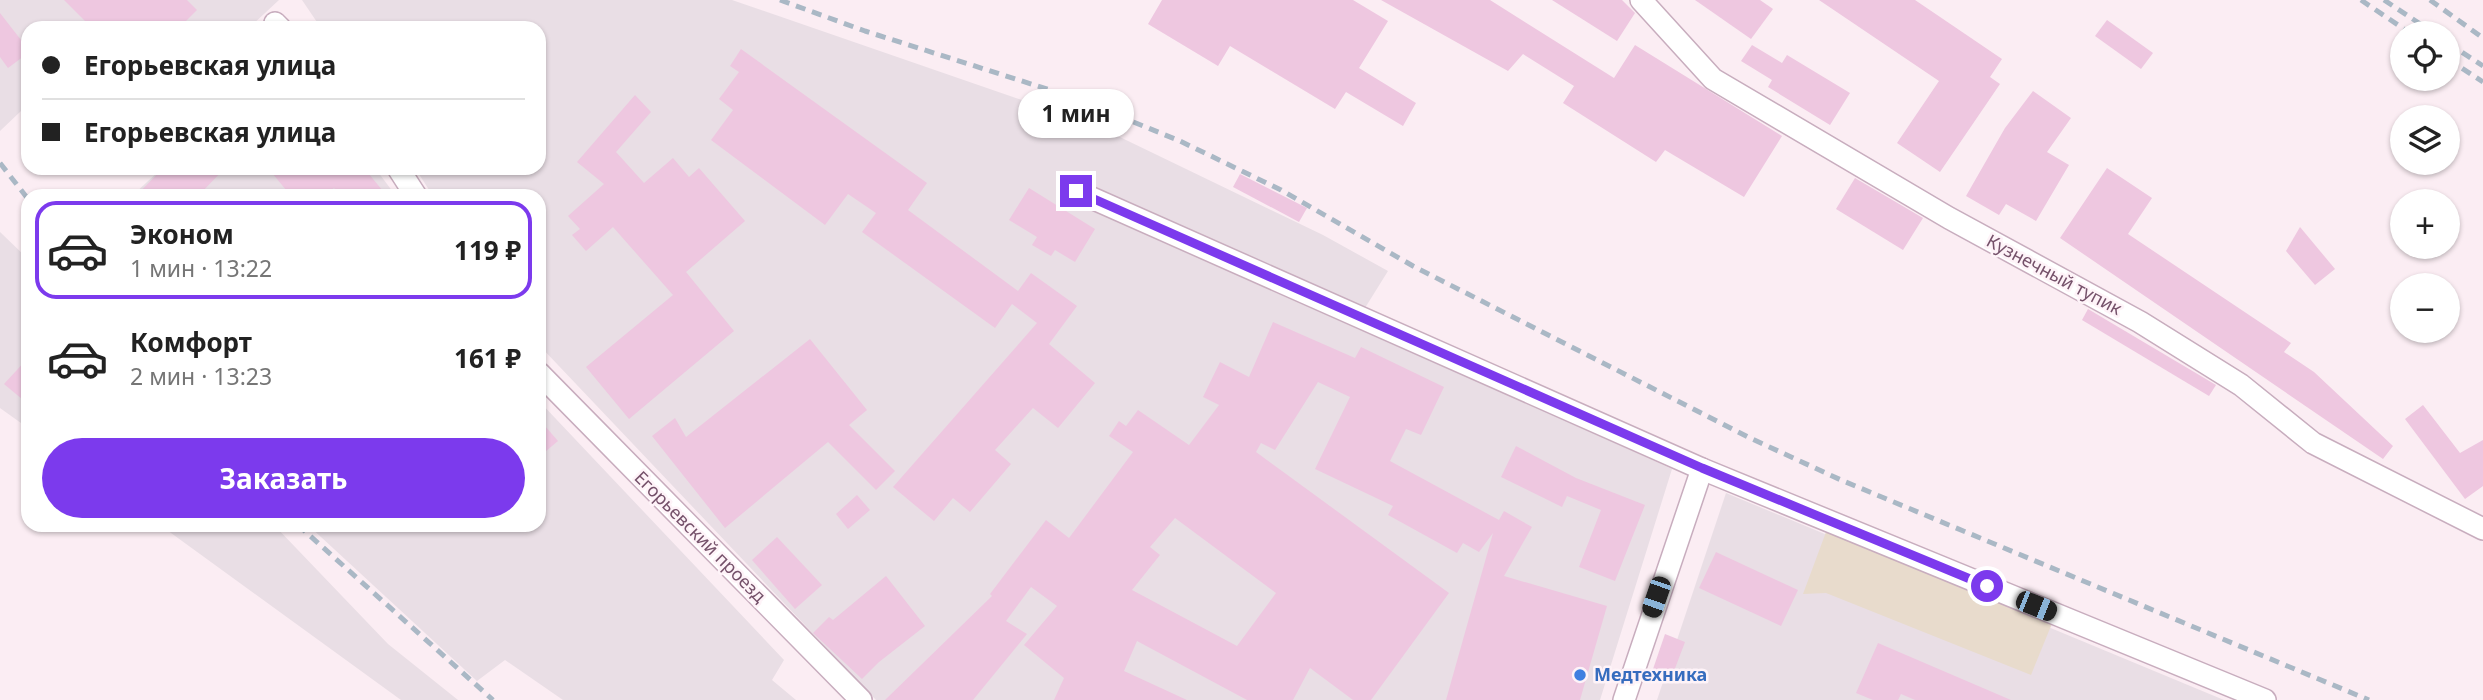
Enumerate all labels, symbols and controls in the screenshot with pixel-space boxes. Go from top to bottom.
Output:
map controls [2390,21,2460,343]
button: locate [2390,21,2460,91]
text: Егорьевская улица [84,47,336,83]
callout: 1 мин [1018,90,1134,138]
text: 1 мин [1042,97,1110,129]
button: layers [2390,105,2460,175]
text: Егорьевская улица [84,114,336,150]
route end [1060,175,1092,207]
button: + [2390,189,2460,259]
text: Эконом [130,216,234,252]
icon: car [46,219,109,282]
street label: Кузнечный тупик [1983,228,2127,320]
text: 119 ₽ [454,232,521,268]
text: 1 мин · 13:22 [130,252,272,284]
button: − [2390,273,2460,343]
text: Комфорт [130,324,252,360]
icon: car [46,327,109,390]
text: 161 ₽ [454,340,521,376]
text: 2 мин · 13:23 [130,360,272,392]
button: Заказать [42,438,525,518]
street label: Егорьевский проезд [630,465,772,607]
route start [1971,570,2003,602]
car [1640,574,1673,620]
car [2013,588,2060,624]
place label: Медтехника [1594,662,1707,686]
marker: Медтехника [1572,667,1588,683]

